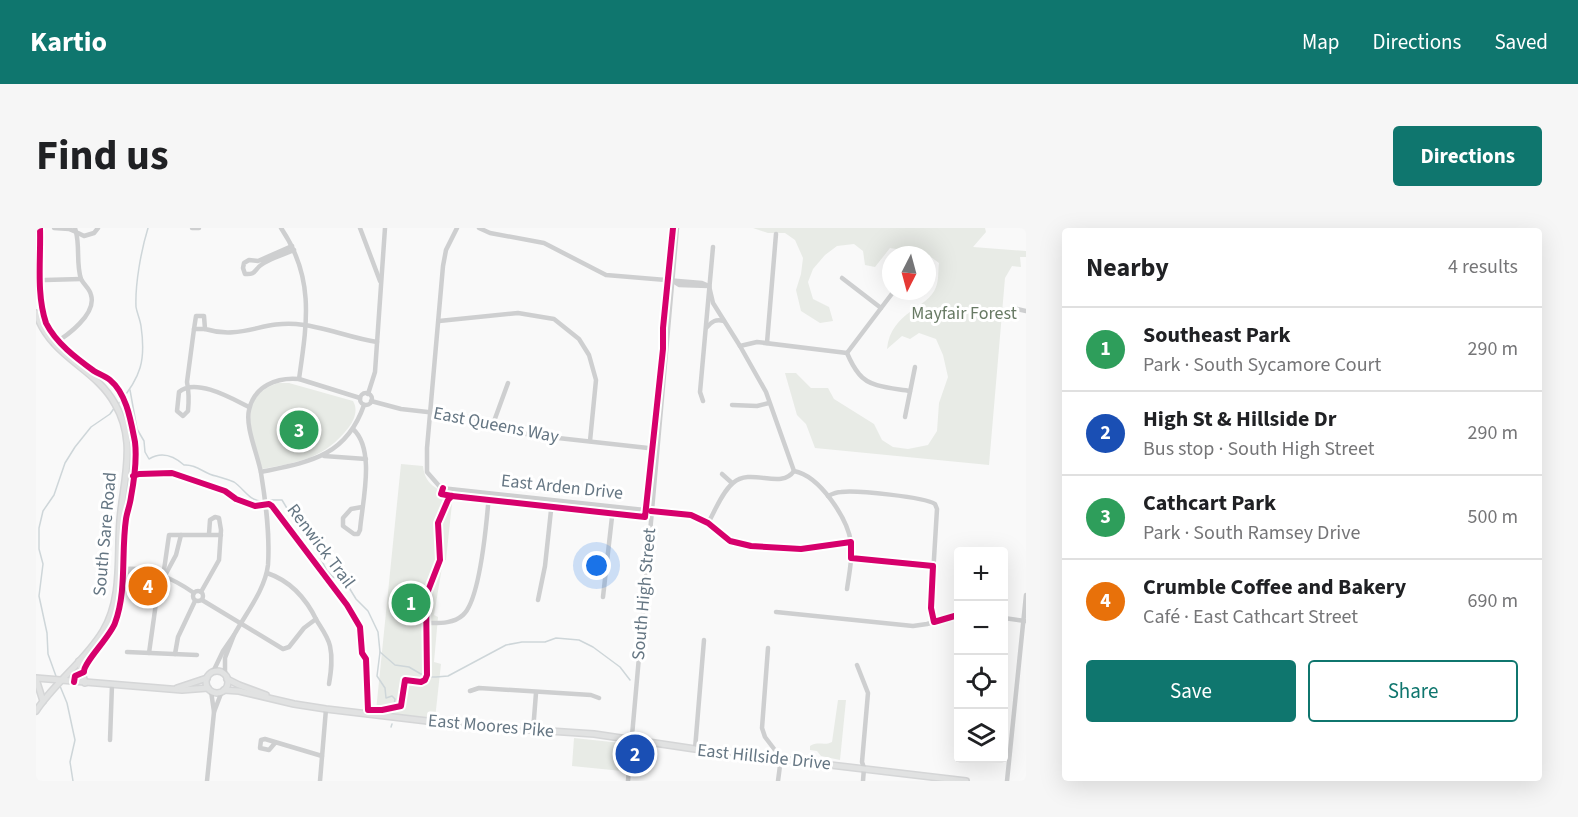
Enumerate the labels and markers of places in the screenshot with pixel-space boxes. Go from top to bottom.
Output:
pin: 3 [280,408,318,452]
pin: 4 [128,564,168,608]
pin: 1 [392,580,430,626]
pin: 2 [616,732,654,776]

